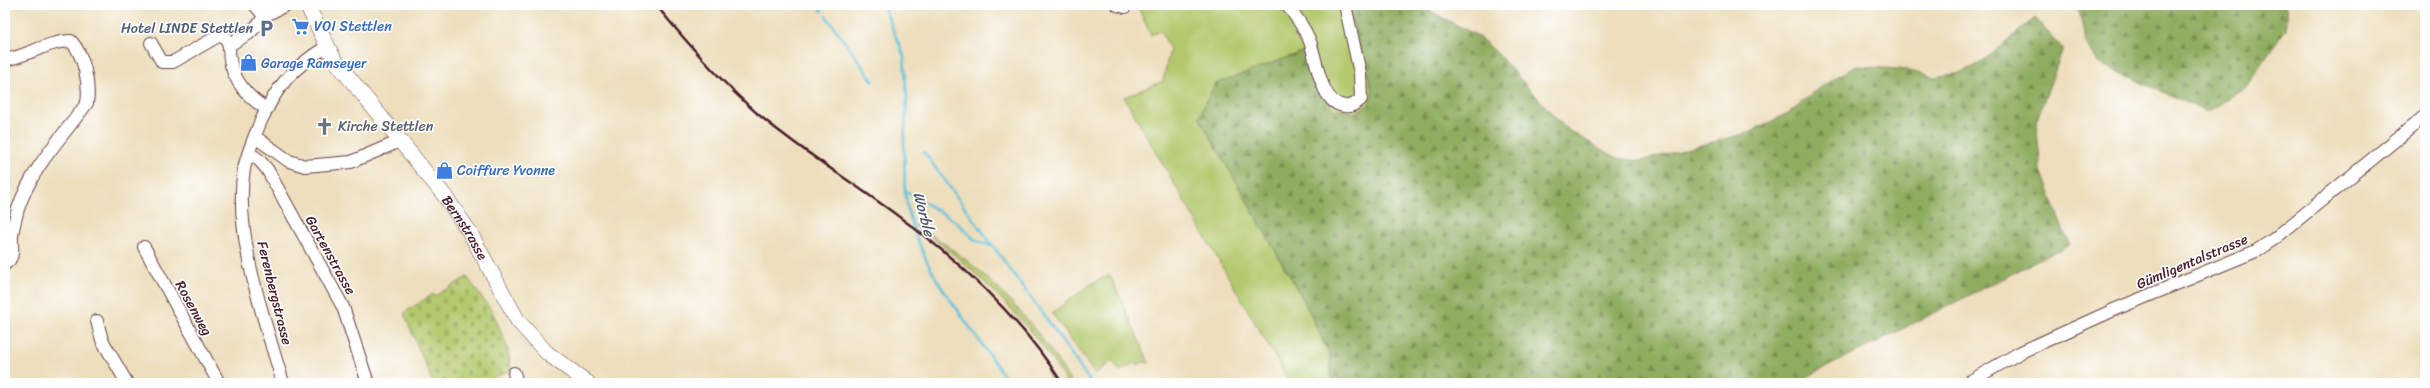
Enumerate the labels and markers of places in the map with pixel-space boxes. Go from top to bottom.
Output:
place label: VOI Stettlen [314,14,392,39]
place label: Hotel LINDE Stettlen [121,16,253,41]
supermarket icon: VOI Stettlen [291,16,311,36]
parking icon: Hotel LINDE Stettlen [256,18,276,38]
place label: Garage Ramseyer [261,51,368,76]
shop icon: Garage Ramseyer [238,53,258,73]
place label: Kirche Stettlen [338,114,434,139]
church icon: Kirche Stettlen [315,116,335,136]
place label: Coiffure Yvonne [457,158,555,183]
shop icon: Coiffure Yvonne [434,160,454,180]

